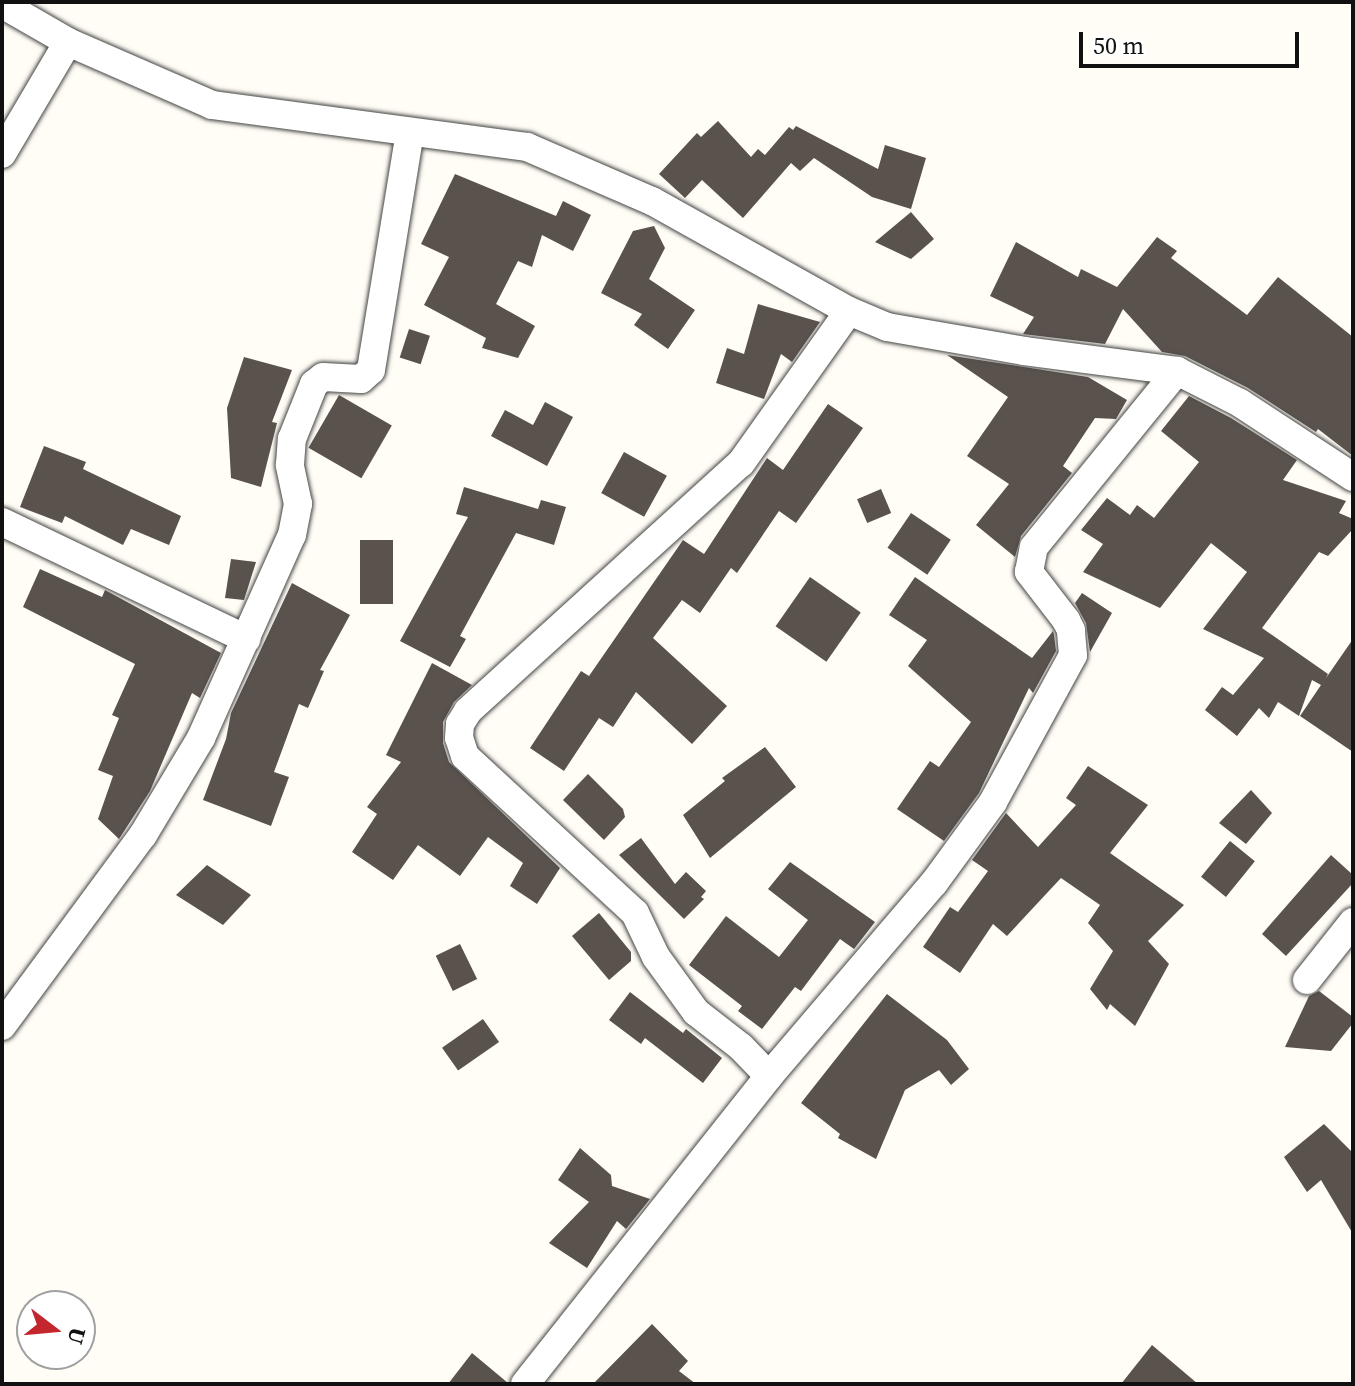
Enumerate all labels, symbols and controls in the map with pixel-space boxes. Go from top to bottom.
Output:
scale bar [1083,16,1303,66]
text: 50 m [1093,29,1144,62]
north arrow [16,1290,96,1370]
text: U [61,1324,94,1348]

